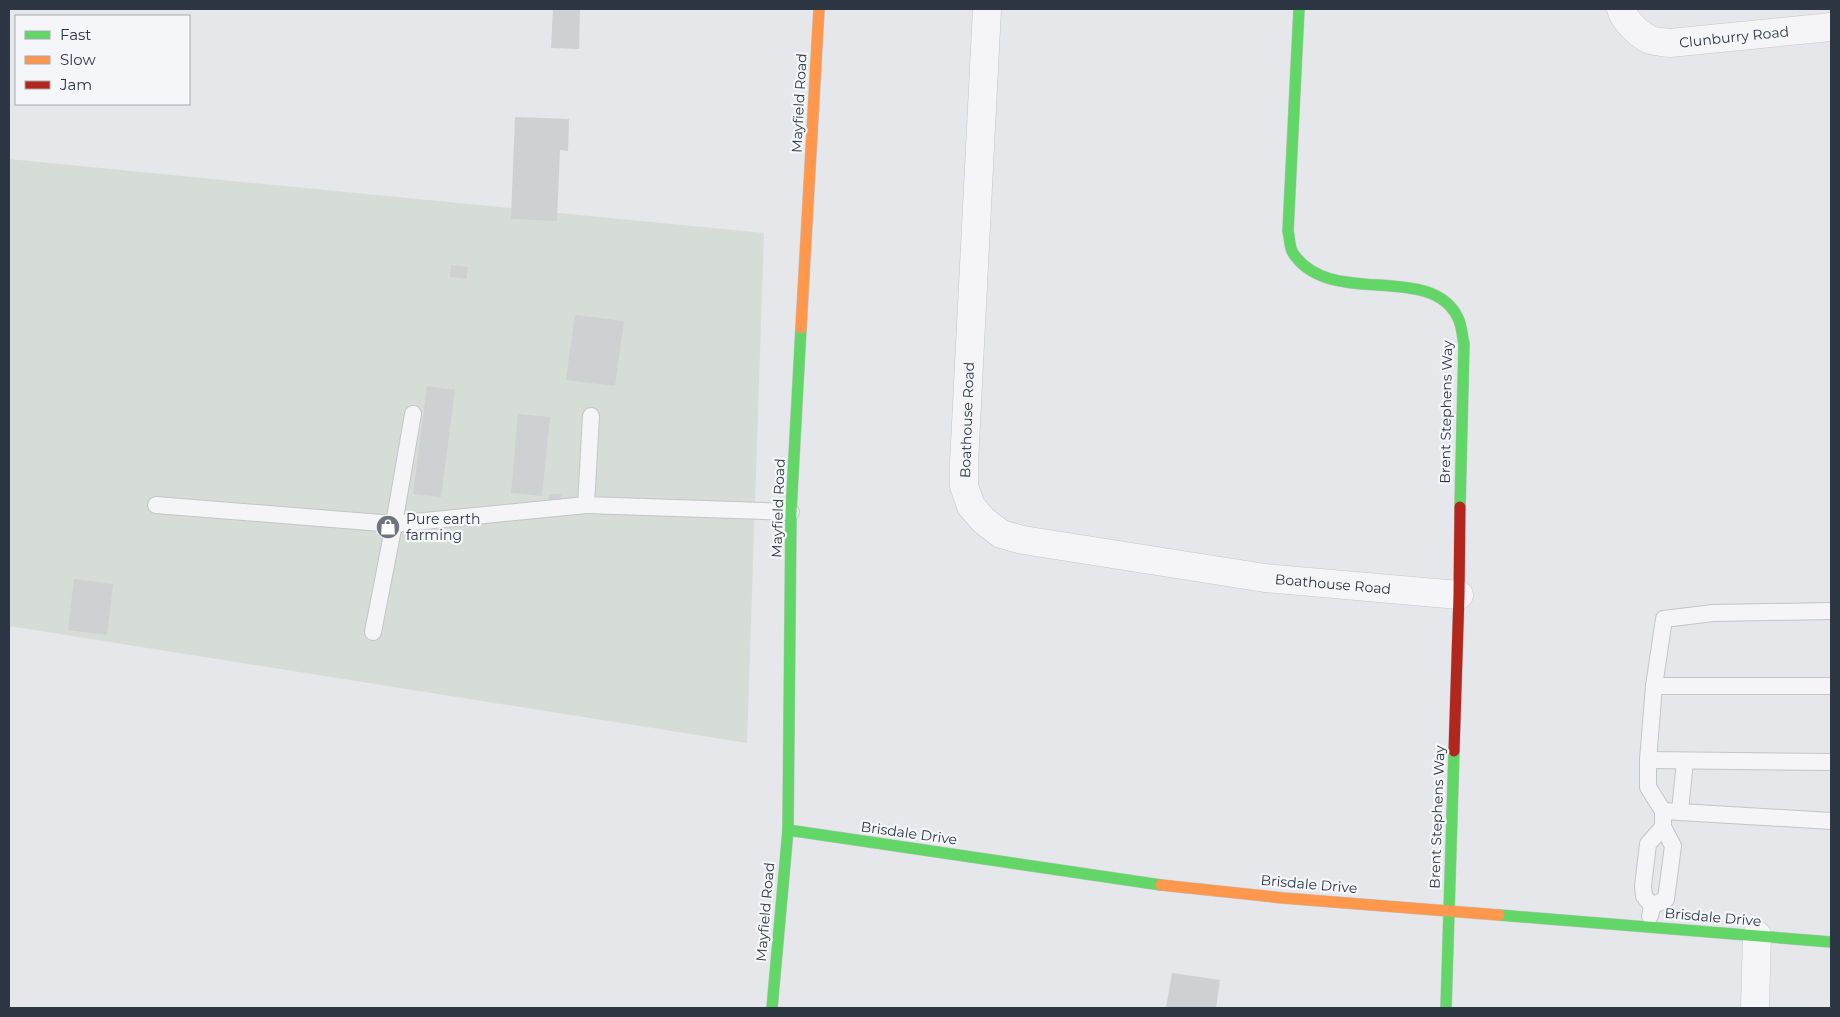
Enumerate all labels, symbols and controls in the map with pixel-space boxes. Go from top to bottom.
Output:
legend [15,15,190,105]
street label: Clunburry Road [1678,22,1790,52]
text: Fast [60,25,91,44]
text: Slow [60,50,96,69]
street label: Mayfield Road [787,53,811,153]
text: Jam [59,75,92,94]
street label: Brent Stephens Way [1436,340,1456,484]
street label: Boathouse Road [956,361,978,479]
street label: Mayfield Road [767,458,789,558]
place label: Pure earth farming [406,510,481,544]
shop icon: Pure earth farming [375,514,401,540]
street label: Boathouse Road [1274,570,1392,598]
street label: Brent Stephens Way [1426,745,1449,889]
street label: Brisdale Drive [860,817,958,849]
street label: Mayfield Road [752,862,778,962]
street label: Brisdale Drive [1260,871,1358,897]
street label: Brisdale Drive [1664,904,1762,930]

